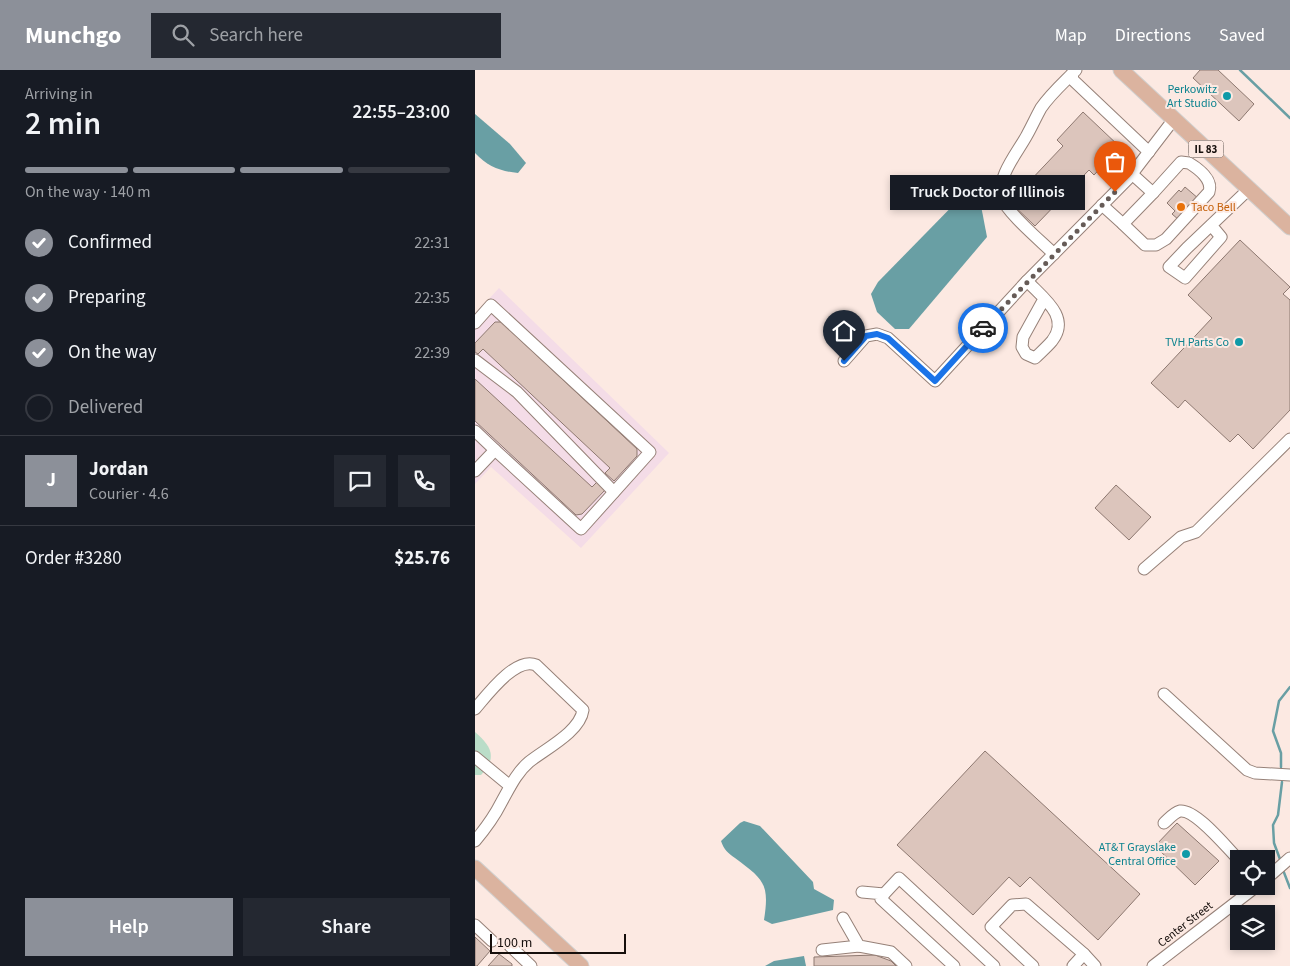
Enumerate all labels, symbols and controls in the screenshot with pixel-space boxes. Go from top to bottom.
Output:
search box [151,13,501,58]
text: Munchgo [25,18,121,53]
icon: search [169,21,197,49]
text: Search here [209,22,303,49]
text: Map [1055,23,1087,48]
text: Directions [1115,23,1191,48]
text: Saved [1219,23,1265,48]
place label: Perkowitz Art Studio [1167,81,1217,112]
text: Arriving in [25,83,93,105]
marker: Perkowitz Art Studio [1221,90,1233,102]
text: 22:55–23:00 [352,99,450,126]
text: 2 min [25,101,101,147]
road number: IL 83 [1189,140,1223,158]
pin [1094,141,1136,192]
icon: bag [1101,148,1129,176]
callout: Truck Doctor of Illinois [890,174,1085,210]
text: On the way · 140 m [25,181,150,203]
text: Truck Doctor of Illinois [910,181,1065,203]
place label: Taco Bell [1191,199,1236,216]
marker: Taco Bell [1175,201,1187,213]
icon: check [25,229,53,257]
text: Confirmed [68,229,152,256]
text: 22:31 [414,232,450,254]
icon: check [25,284,53,312]
text: Preparing [68,284,146,311]
text: 22:35 [414,287,450,309]
courier [958,303,1008,353]
pin [823,310,865,361]
icon: car [969,314,997,342]
icon: home [830,317,858,345]
place label: TVH Parts Co [1165,334,1229,351]
marker: TVH Parts Co [1233,336,1245,348]
icon: check [25,339,53,367]
text: On the way [68,339,157,366]
text: 22:39 [414,342,450,364]
text: Delivered [68,394,143,421]
button: chat [334,455,386,507]
button: phone [398,455,450,507]
text: Jordan [89,456,148,483]
text: J [46,467,56,494]
text: Courier · 4.6 [89,483,169,505]
text: Order #3280 [25,545,122,572]
text: $25.76 [394,545,450,572]
place label: AT&T Grayslake Central Office [1099,839,1176,870]
marker: AT&T Grayslake Central Office [1180,848,1192,860]
map controls [1230,850,1275,950]
button: locate [1230,850,1275,895]
street label: Center Street [1154,897,1216,951]
button: Help [25,898,233,956]
button: Share [243,898,450,956]
button: layers [1230,905,1275,950]
scale bar [490,931,626,954]
text: 100 m [497,933,532,953]

